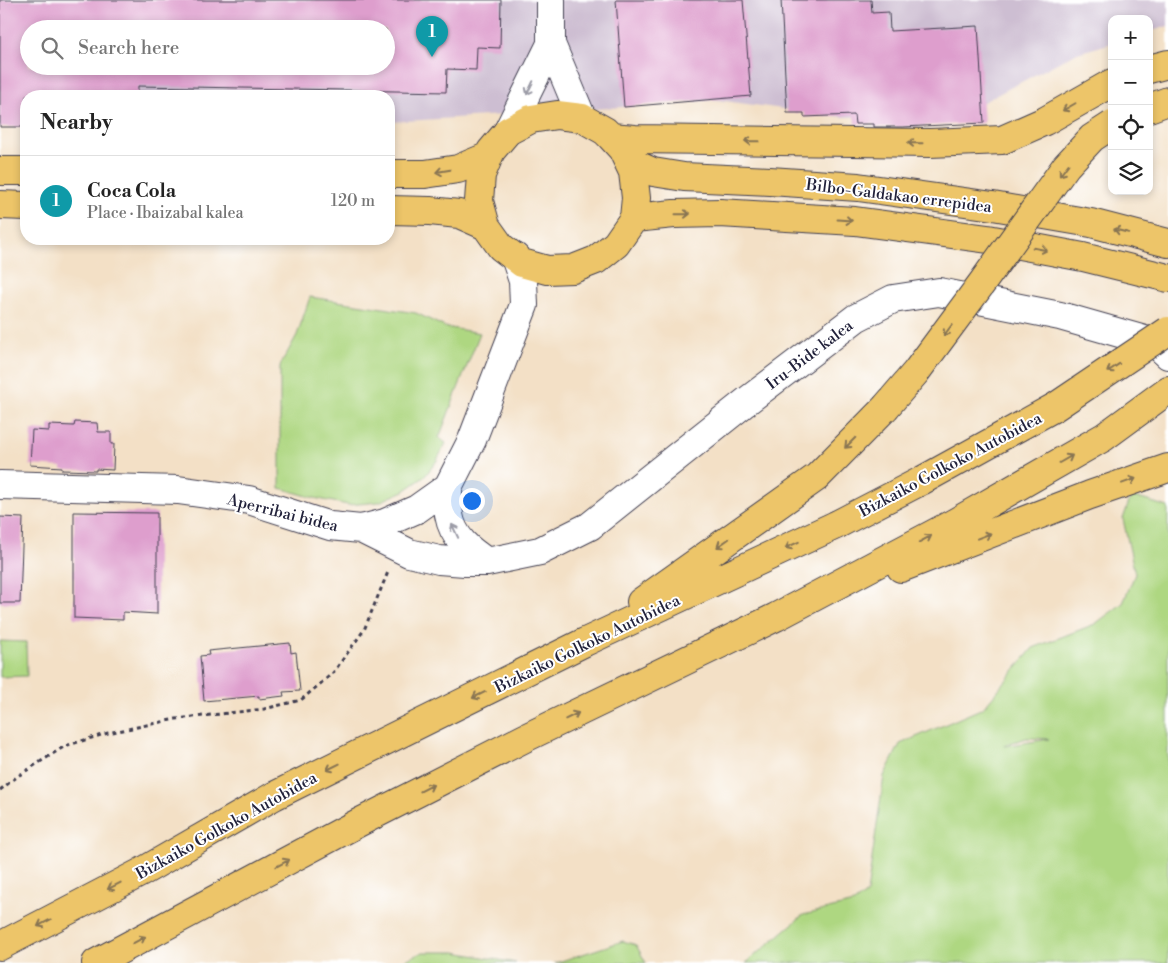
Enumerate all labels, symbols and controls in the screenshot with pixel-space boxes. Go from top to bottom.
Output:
map controls [1108,15,1153,195]
button: + [1108,15,1153,60]
pin: 1 [416,16,448,57]
search box [20,20,395,75]
icon: search [38,34,66,62]
text: Search here [78,36,179,60]
button: − [1108,60,1153,105]
one-way arrow [525,80,534,95]
one-way arrow [1063,103,1077,113]
button: locate [1108,105,1153,150]
text: Nearby [40,110,113,136]
one-way arrow [744,136,760,146]
one-way arrow [907,138,923,148]
button: layers [1108,150,1153,195]
one-way arrow [1058,163,1069,176]
one-way arrow [435,167,451,177]
street label: Bilbo-Galdakao errepidea [804,175,994,217]
text: Coca Cola [87,179,176,203]
text: 1 [52,191,60,211]
text: 120 m [331,191,375,211]
text: Place · Ibaizabal kalea [87,203,244,223]
one-way arrow [674,209,690,218]
one-way arrow [837,216,853,225]
one-way arrow [1113,226,1129,235]
one-way arrow [1032,245,1048,255]
street label: Iru-Bide kalea [762,315,858,394]
one-way arrow [942,323,953,336]
one-way arrow [1106,363,1120,373]
street label: Bizkaiko Golkoko Autobidea [855,408,1046,522]
one-way arrow [844,437,857,449]
one-way arrow [1058,453,1073,463]
one-way arrow [1121,476,1136,485]
your location [459,488,485,514]
street label: Aperribai bidea [224,489,341,537]
one-way arrow [450,524,460,539]
one-way arrow [976,531,991,540]
one-way arrow [917,533,931,543]
one-way arrow [716,538,730,548]
one-way arrow [785,541,800,551]
street label: Bizkaiko Golkoko Autobidea [490,590,684,698]
one-way arrow [471,690,486,700]
one-way arrow [564,710,579,720]
one-way arrow [326,763,341,772]
street label: Bizkaiko Golkoko Autobidea [131,767,321,885]
one-way arrow [419,783,434,792]
one-way arrow [275,858,290,868]
one-way arrow [106,881,121,891]
one-way arrow [37,919,52,928]
one-way arrow [132,935,147,945]

